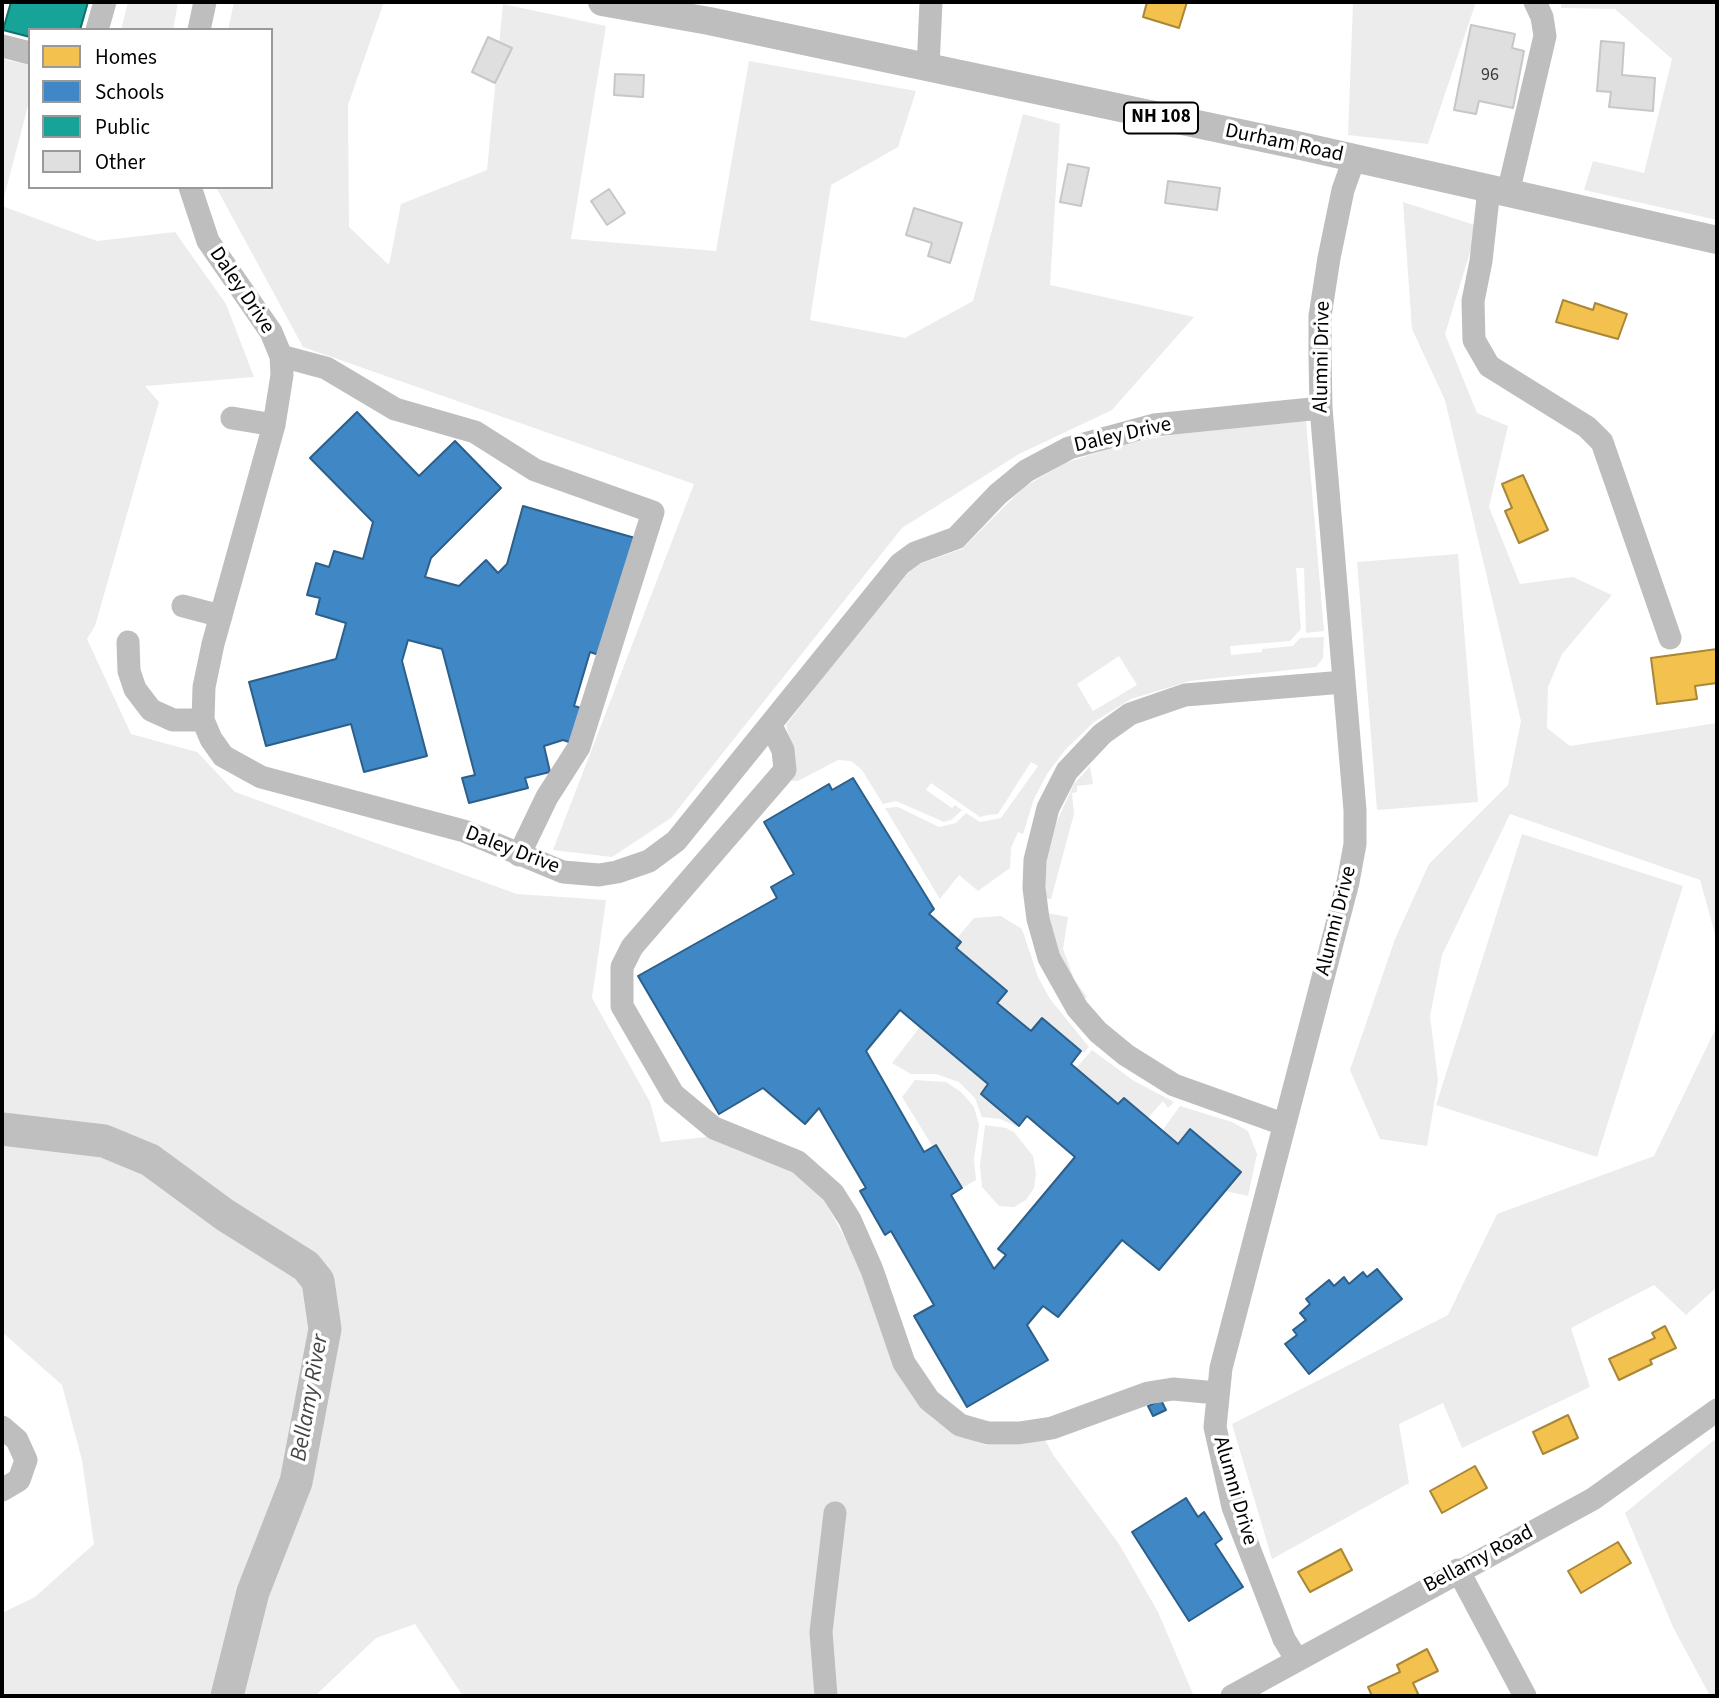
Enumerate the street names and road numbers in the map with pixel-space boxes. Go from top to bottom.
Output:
road number: NH 108 [1124,102,1198,134]
street label: Durham Road [1223,119,1345,169]
street label: Daley Drive [203,243,279,339]
street label: Alumni Drive [1309,301,1337,413]
street label: Daley Drive [1072,413,1174,459]
street label: Daley Drive [461,822,563,880]
street label: Alumni Drive [1311,864,1363,978]
street label: Alumni Drive [1206,1434,1262,1548]
street label: Bellamy Road [1420,1521,1538,1599]

